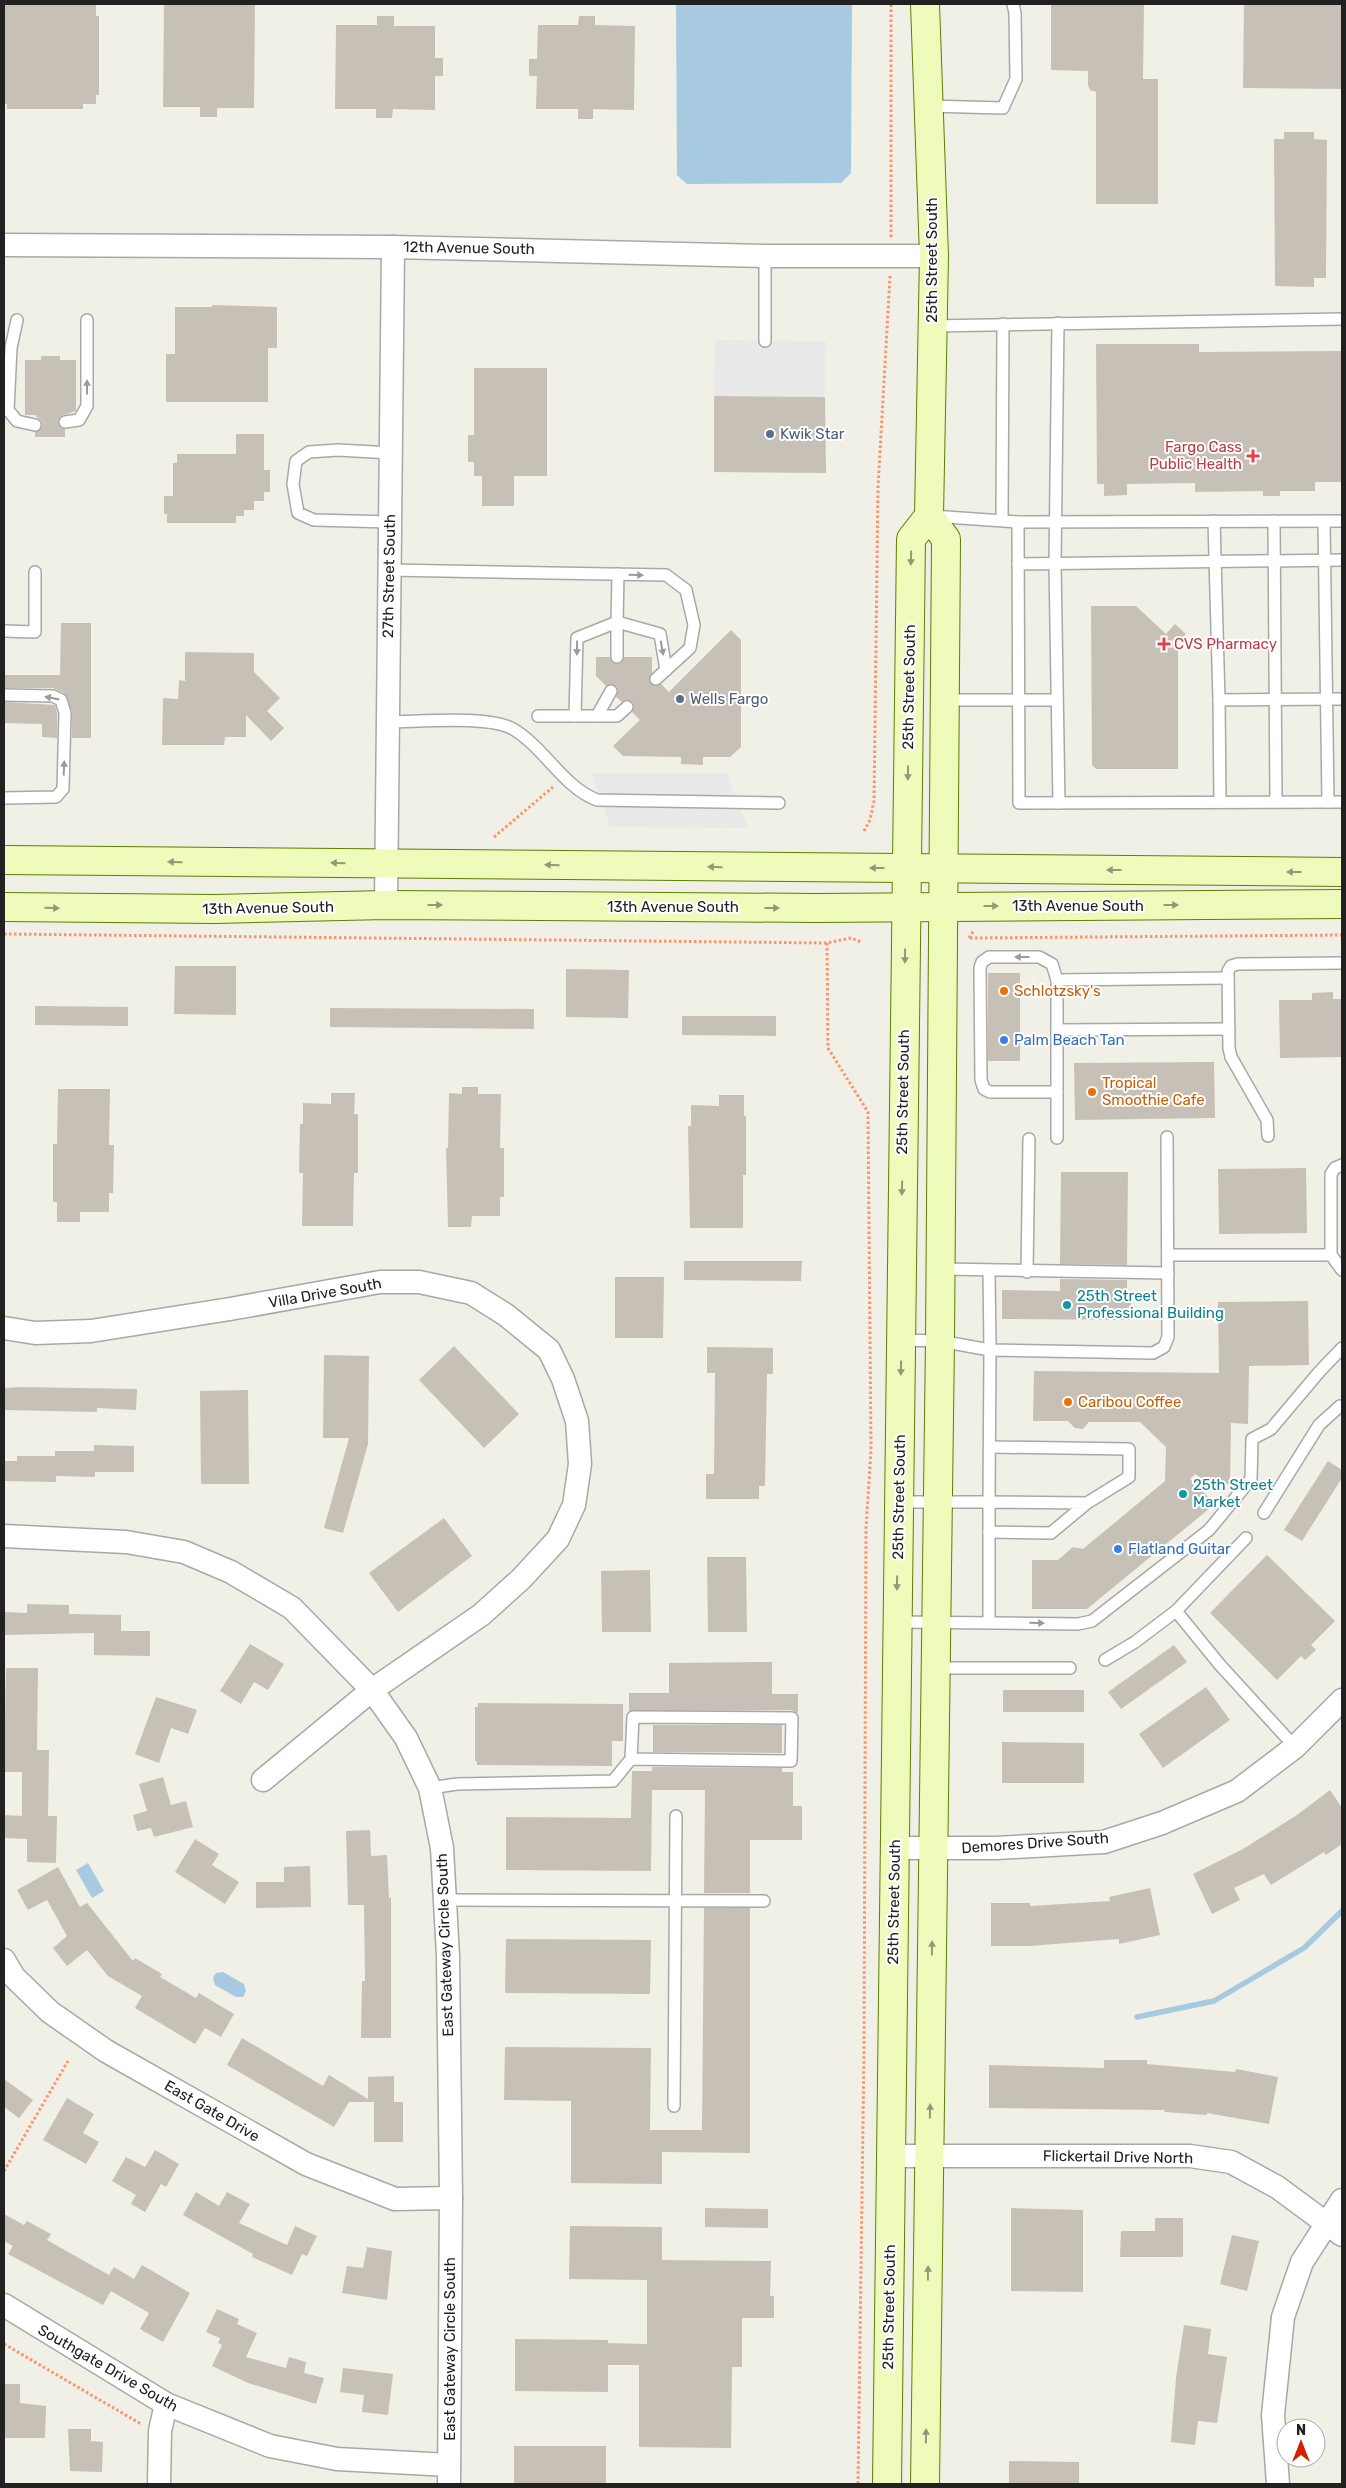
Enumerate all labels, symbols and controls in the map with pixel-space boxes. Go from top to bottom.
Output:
street label: 25th Street South [923,197,941,323]
street label: 12th Avenue South [403,238,535,258]
one-way arrow [83,379,91,395]
place label: Kwik Star [780,425,845,443]
marker: Kwik Star [764,428,776,440]
place label: Fargo Cass Public Health [1149,438,1242,473]
marker: Fargo Cass Public Health [1246,449,1260,463]
street label: 27th Street South [379,514,399,638]
one-way arrow [907,551,915,567]
one-way arrow [628,571,644,579]
street label: 25th Street South [899,624,919,750]
place label: CVS Pharmacy [1174,635,1277,653]
marker: CVS Pharmacy [1158,638,1170,650]
one-way arrow [658,640,666,656]
one-way arrow [573,641,581,657]
place label: Wells Fargo [690,690,768,708]
one-way arrow [43,693,59,701]
marker: Wells Fargo [674,693,686,705]
one-way arrow [60,760,68,776]
one-way arrow [904,765,912,781]
one-way arrow [167,858,183,866]
one-way arrow [329,859,345,867]
one-way arrow [544,861,560,869]
one-way arrow [707,863,723,871]
one-way arrow [869,864,885,872]
one-way arrow [1105,866,1121,874]
one-way arrow [1285,868,1301,876]
street label: 13th Avenue South [1012,897,1144,915]
street label: 13th Avenue South [202,898,334,918]
street label: 13th Avenue South [607,898,739,916]
one-way arrow [427,901,443,909]
one-way arrow [1163,901,1179,909]
one-way arrow [983,902,999,910]
one-way arrow [45,904,61,912]
one-way arrow [764,904,780,912]
one-way arrow [901,948,909,964]
one-way arrow [1013,953,1029,961]
place label: Schlotzsky's [1014,982,1101,1000]
marker: Schlotzsky's [998,985,1010,997]
street label: 25th Street South [893,1029,913,1155]
place label: Palm Beach Tan [1014,1031,1125,1049]
marker: Palm Beach Tan [998,1034,1010,1046]
place label: Tropical Smoothie Cafe [1102,1074,1205,1109]
marker: Tropical Smoothie Cafe [1086,1086,1098,1098]
one-way arrow [898,1180,906,1196]
street label: Villa Drive South [267,1274,383,1312]
place label: 25th Street Professional Building [1077,1287,1224,1322]
marker: 25th Street Professional Building [1061,1299,1073,1311]
one-way arrow [897,1360,905,1376]
place label: Caribou Coffee [1078,1393,1181,1411]
marker: Caribou Coffee [1062,1396,1074,1408]
street label: 25th Street South [889,1434,909,1560]
place label: 25th Street Market [1193,1476,1273,1511]
marker: 25th Street Market [1177,1488,1189,1500]
place label: Flatland Guitar [1128,1540,1231,1558]
marker: Flatland Guitar [1112,1543,1124,1555]
one-way arrow [893,1575,901,1591]
one-way arrow [1030,1619,1046,1627]
street label: Demores Drive South [961,1829,1109,1857]
street label: 25th Street South [884,1839,904,1965]
street label: East Gateway Circle South [433,1853,457,2037]
one-way arrow [928,1940,936,1956]
street label: East Gate Drive [161,2076,263,2146]
one-way arrow [926,2102,934,2118]
street label: Flickertail Drive North [1043,2147,1193,2167]
street label: 25th Street South [879,2244,899,2370]
street label: East Gateway Circle South [441,2257,459,2441]
one-way arrow [924,2265,932,2281]
street label: Southgate Drive South [35,2320,181,2416]
north arrow [1276,2418,1326,2468]
text: N [1296,2422,1306,2439]
one-way arrow [922,2427,930,2443]

